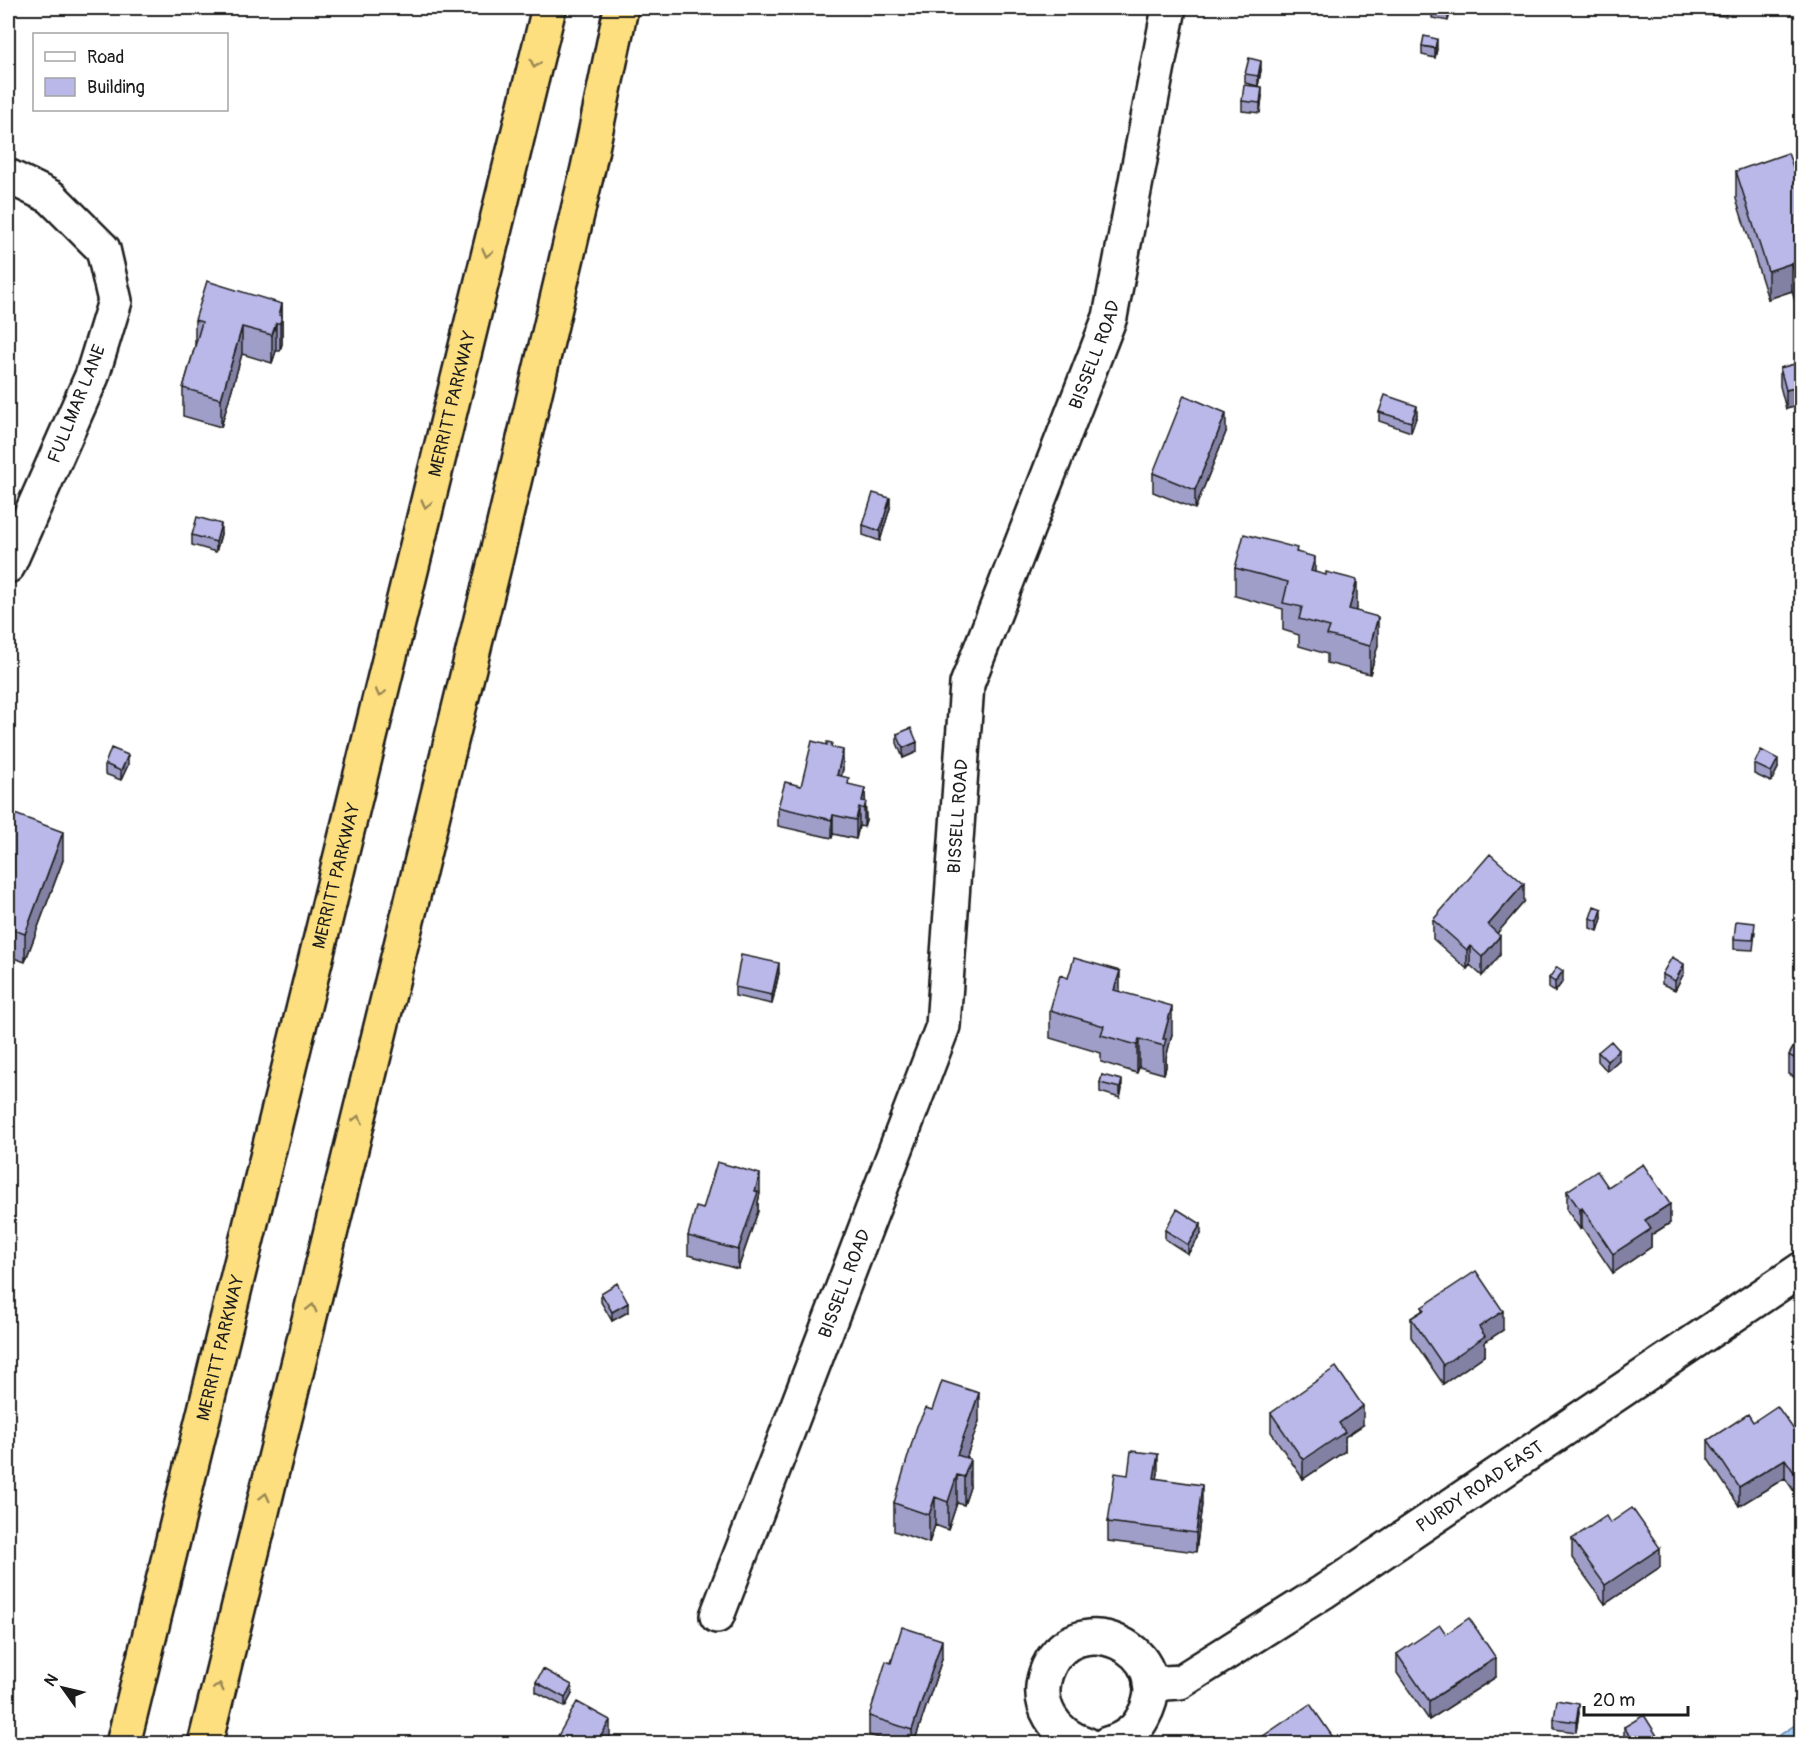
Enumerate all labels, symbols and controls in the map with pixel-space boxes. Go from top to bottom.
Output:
legend [33,33,228,111]
text: Road [87,46,124,69]
one-way arrow [529,59,542,69]
text: Building [87,76,145,99]
one-way arrow [482,248,495,258]
street label: BISSELL ROAD [1064,298,1124,412]
street label: MERRITT PARKWAY [423,328,481,479]
street label: FULLMAR LANE [43,342,111,466]
one-way arrow [420,499,433,509]
one-way arrow [374,688,387,698]
street label: BISSELL ROAD [942,758,973,874]
street label: MERRITT PARKWAY [307,800,365,951]
one-way arrow [351,1114,364,1124]
street label: BISSELL ROAD [813,1226,876,1341]
street label: MERRITT PARKWAY [191,1272,249,1423]
one-way arrow [304,1303,317,1313]
street label: PURDY ROAD EAST [1412,1435,1548,1537]
one-way arrow [258,1493,271,1503]
north arrow [33,1658,93,1718]
text: N [40,1670,63,1690]
scale bar [1584,1679,1688,1717]
one-way arrow [211,1682,224,1692]
text: 20 m [1593,1689,1635,1712]

